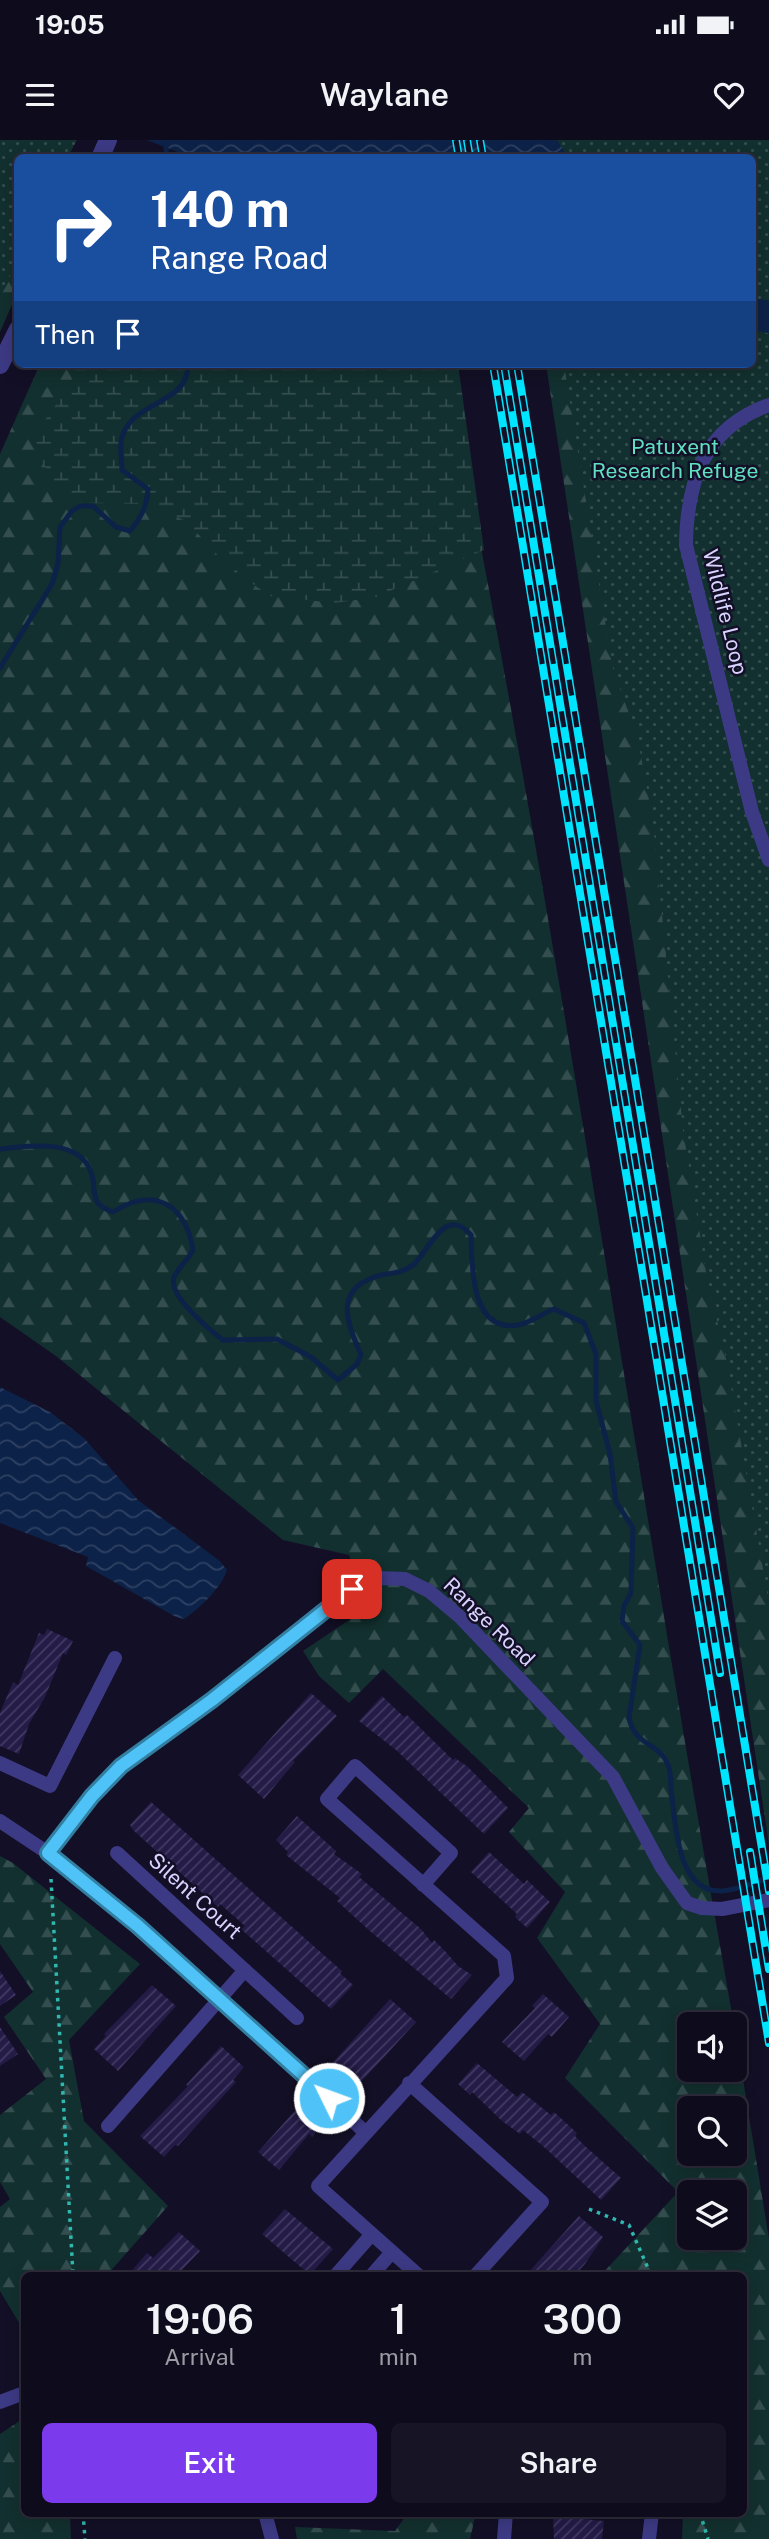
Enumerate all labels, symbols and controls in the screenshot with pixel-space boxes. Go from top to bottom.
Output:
text: 19:05 [35,9,105,40]
icon: menu [21,76,59,114]
text: Waylane [320,76,449,113]
icon: heart [710,76,748,114]
text: 140 m [150,180,290,238]
icon: right [35,182,126,273]
text: Range Road [150,239,328,276]
icon: arrive [109,315,147,353]
text: Then [35,319,95,350]
park label: Patuxent Research Refuge [592,434,758,483]
street label: Wildlife Loop [698,547,753,677]
pin [322,1559,382,1619]
icon: arrive [333,1570,371,1608]
street label: Range Road [439,1572,540,1671]
street label: Silent Court [144,1847,247,1944]
map controls [677,2012,747,2250]
button: sound [677,2012,747,2082]
position arrow [292,2061,366,2135]
button: search [677,2096,747,2166]
button: layers [677,2180,747,2250]
text: 19:06 [146,2294,254,2343]
text: 1 [389,2294,407,2343]
text: 300 [542,2294,622,2343]
text: Arrival [164,2343,235,2370]
text: min [379,2343,418,2370]
text: m [572,2343,592,2370]
button: Exit [42,2423,377,2503]
button: Share [391,2423,726,2503]

